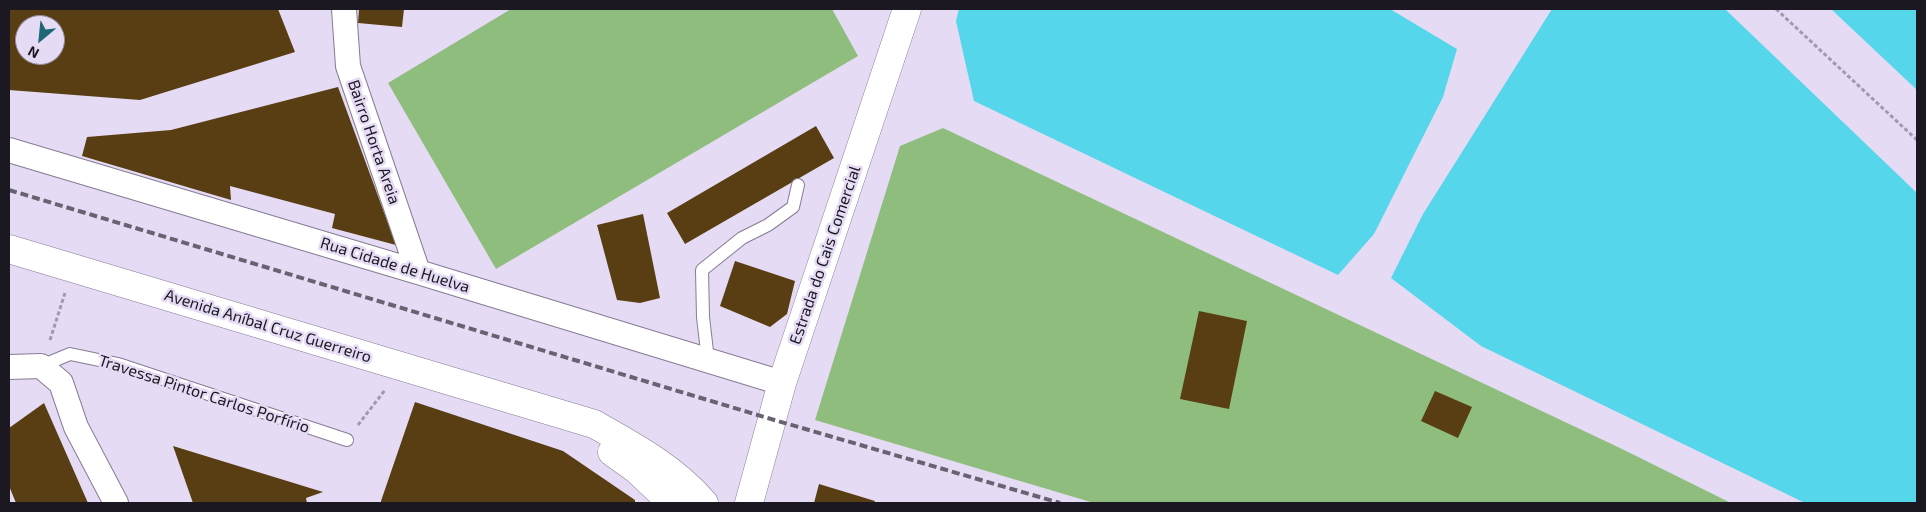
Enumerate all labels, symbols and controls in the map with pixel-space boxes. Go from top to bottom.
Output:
north arrow [15,15,65,65]
text: N [25,43,42,63]
street label: Bairro Horta Areia [344,77,404,207]
street label: Estrada do Cais Comercial [785,163,865,347]
street label: Rua Cidade de Huelva [318,233,472,297]
street label: Avenida Aníbal Cruz Guerreiro [162,285,374,367]
street label: Travessa Pintor Carlos Porfírio [96,351,312,437]

